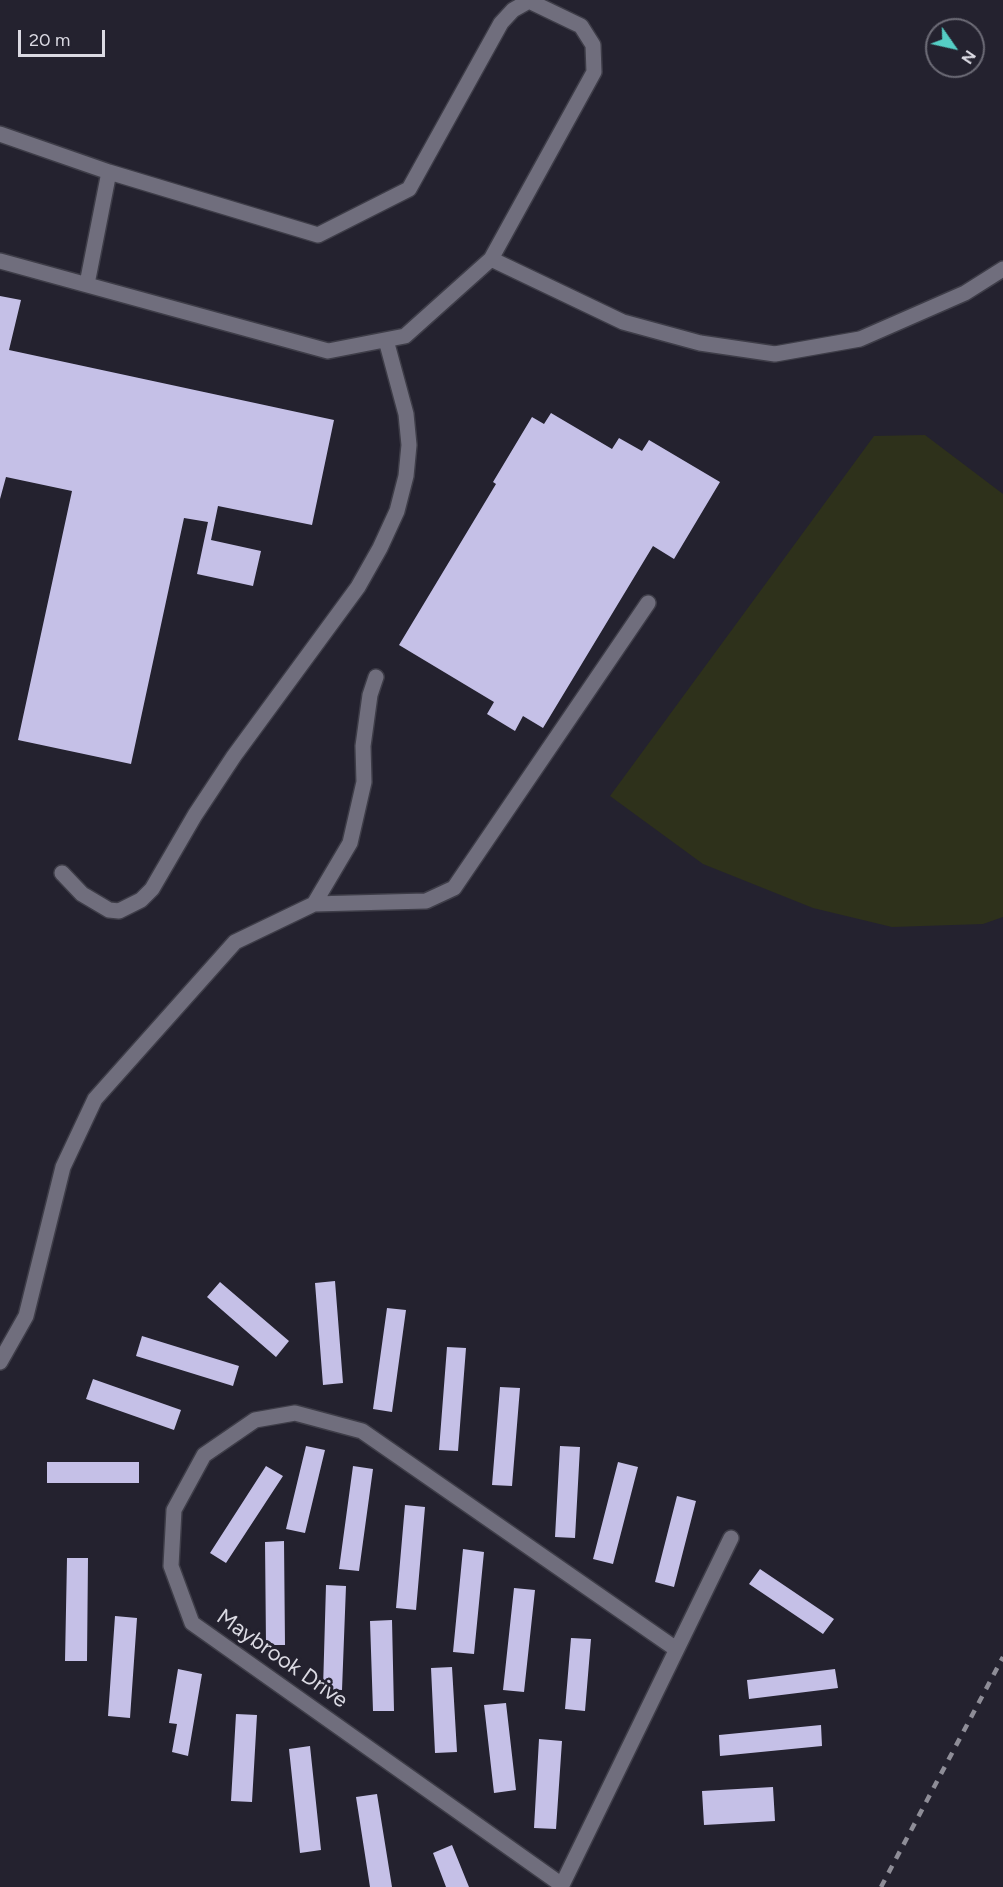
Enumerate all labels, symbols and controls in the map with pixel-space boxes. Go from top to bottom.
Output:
scale bar [21,18,108,56]
north arrow [925,18,985,78]
text: 20 m [29,29,70,51]
text: N [957,47,980,68]
street label: Maybrook Drive [211,1604,353,1714]

